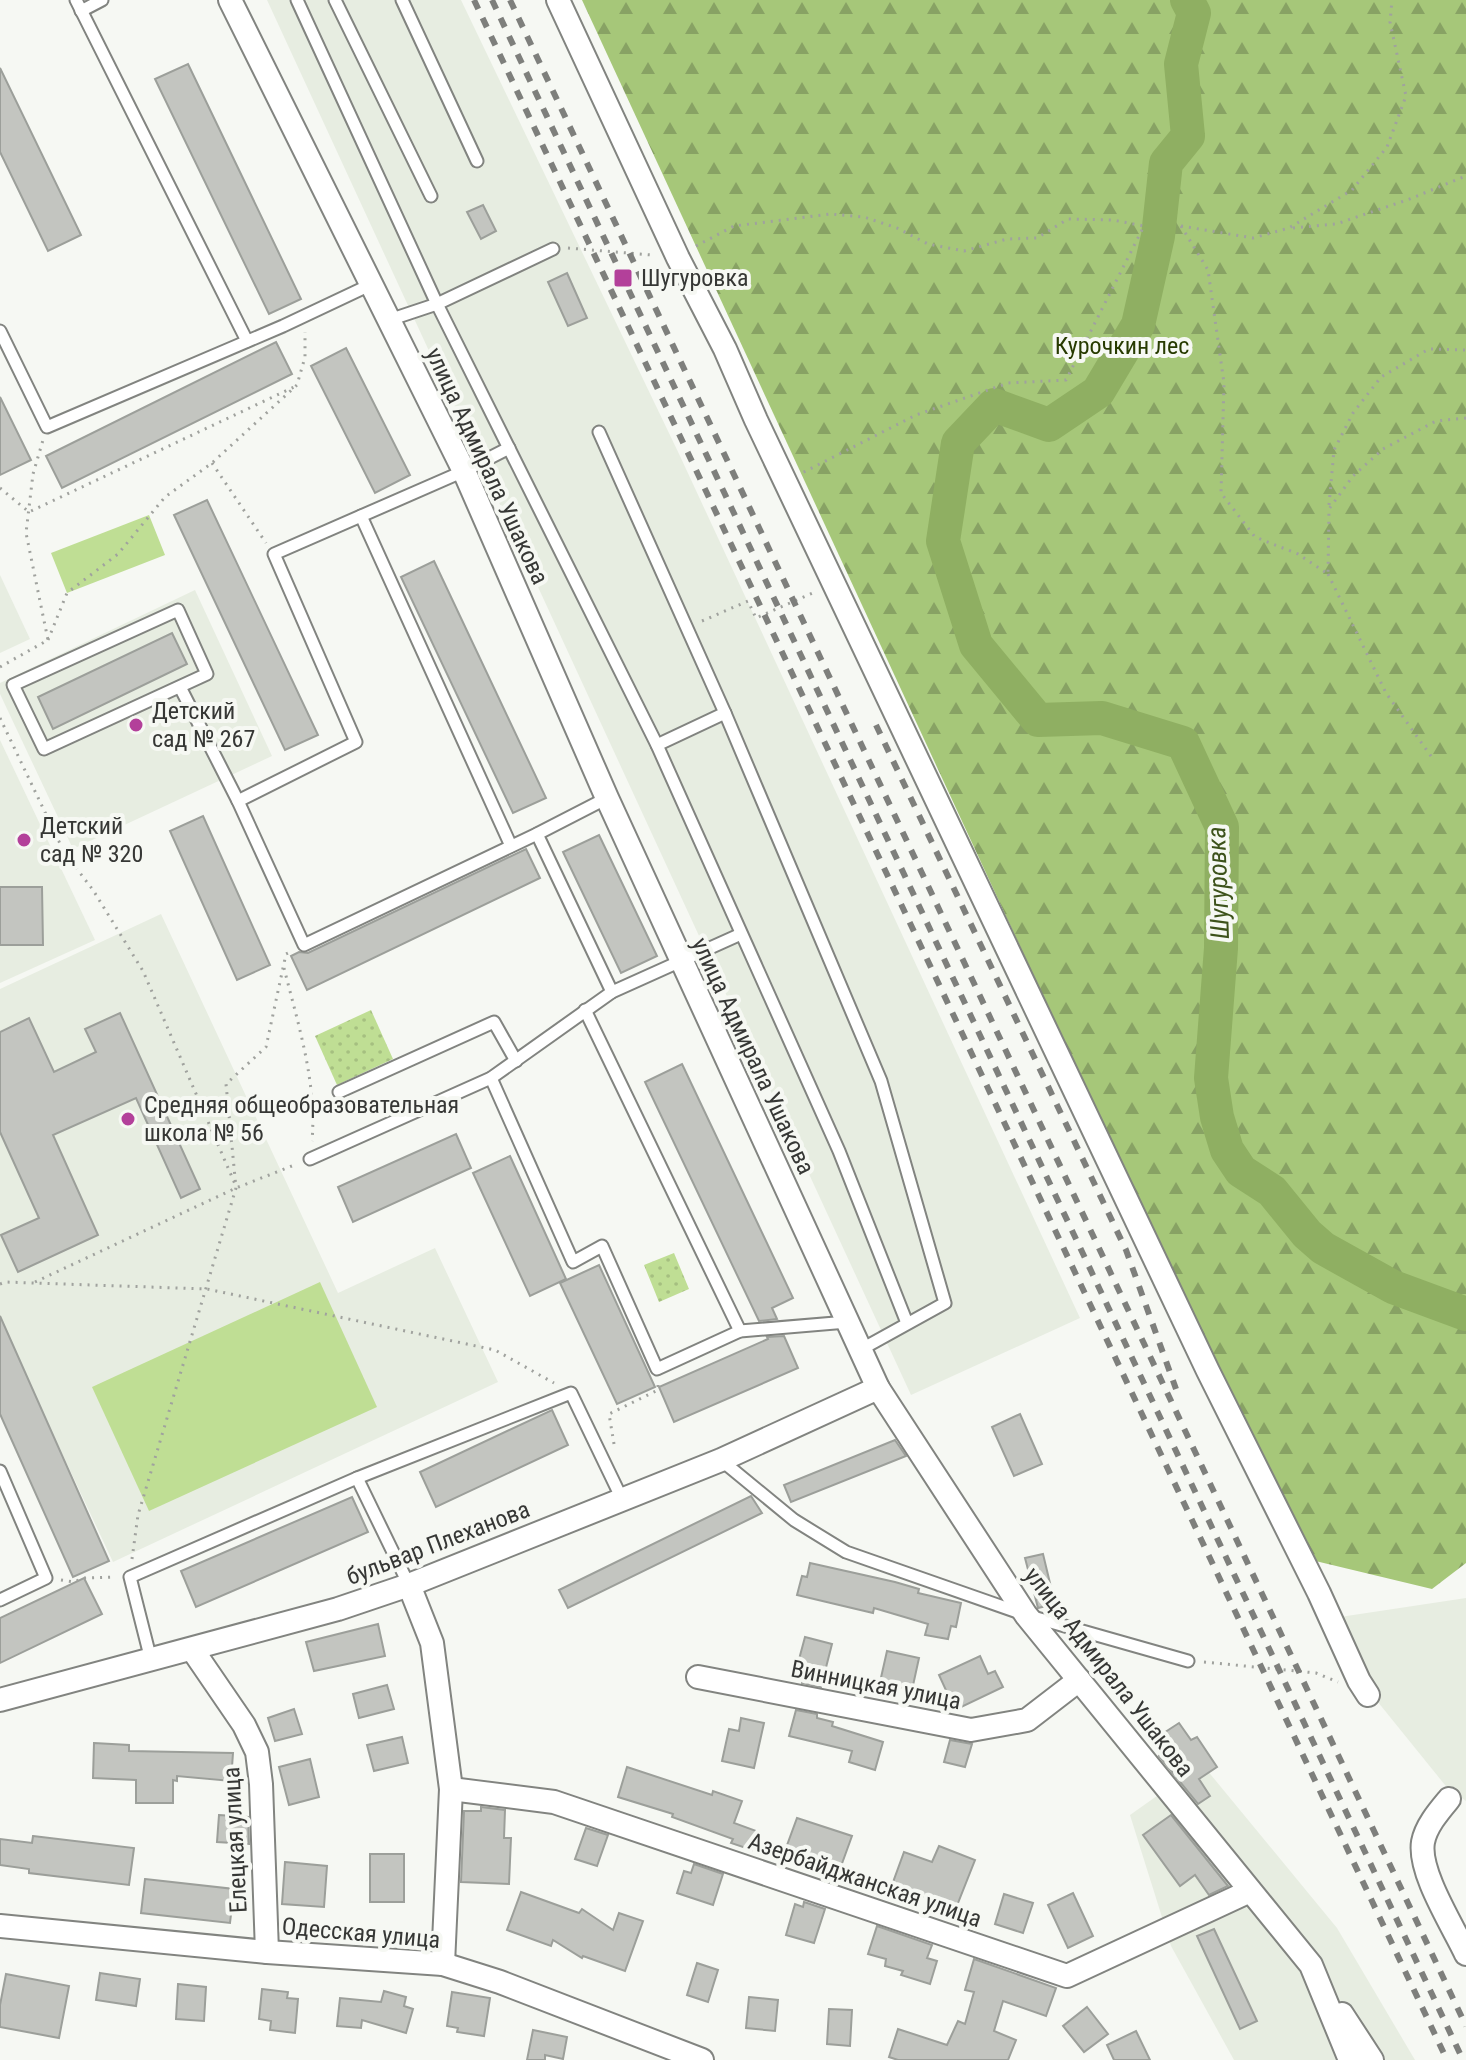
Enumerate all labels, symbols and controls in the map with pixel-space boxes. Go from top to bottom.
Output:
place label: Шугуровка [641,264,748,292]
marker: Шугуровка [612,267,634,289]
park label: Курочкин лес [1055,332,1189,360]
street label: улица Адмирала Ушакова [420,343,554,589]
place label: Детский сад № 267 [152,697,255,753]
marker: Детский сад № 267 [127,716,145,734]
place label: Детский сад № 320 [40,812,143,868]
water label: Шугуровка [1201,826,1235,940]
marker: Детский сад № 320 [15,831,33,849]
street label: улица Адмирала Ушакова [686,933,820,1179]
place label: Средняя общеобразовательная школа № 56 [144,1091,459,1147]
marker: Средняя общеобразовательная школа № 56 [119,1110,137,1128]
street label: бульвар Плеханова [342,1495,534,1591]
street label: улица Адмирала Ушакова [1019,1562,1199,1782]
street label: Винницкая улица [789,1655,963,1715]
street label: Елецкая улица [217,1766,253,1914]
street label: Азербайджанская улица [745,1827,985,1933]
street label: Одесская улица [281,1912,441,1954]

